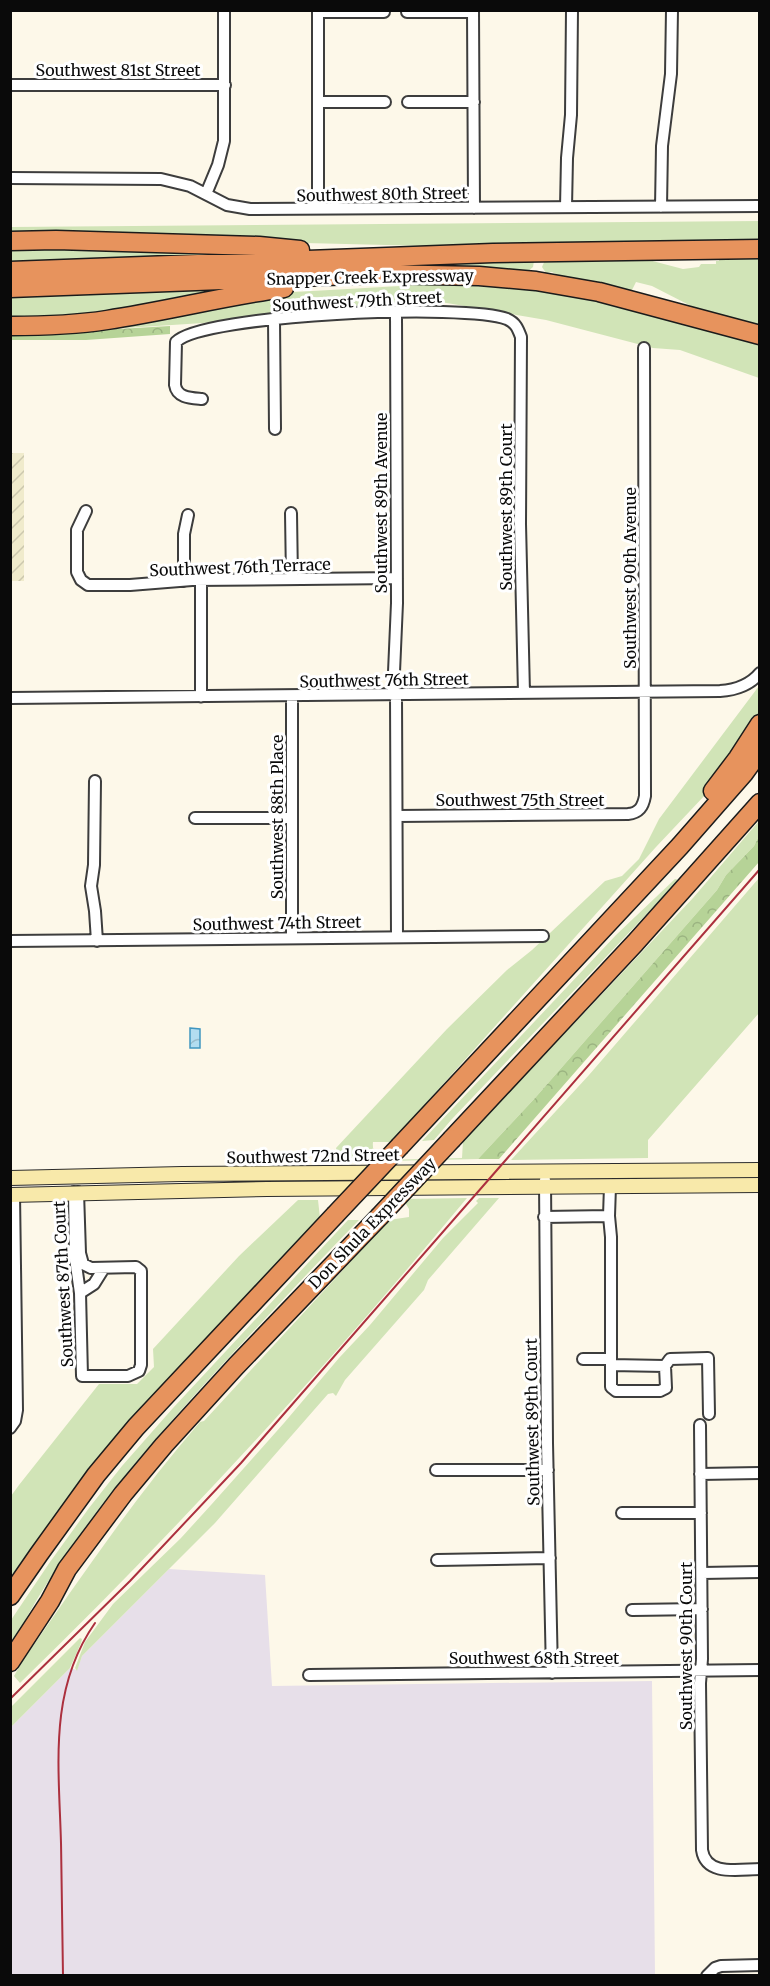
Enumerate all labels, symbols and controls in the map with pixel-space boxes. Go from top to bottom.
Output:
street label: Southwest 81st Street [36,60,201,80]
street label: Southwest 80th Street [296,182,469,205]
street label: Snapper Creek Expressway [266,265,475,289]
street label: Southwest 79th Street [272,287,443,315]
street label: Southwest 89th Avenue [371,413,391,593]
street label: Southwest 89th Court [496,422,516,591]
street label: Southwest 90th Avenue [620,487,640,669]
street label: Southwest 76th Terrace [149,554,331,580]
street label: Southwest 76th Street [299,669,469,691]
street label: Southwest 88th Place [267,735,287,899]
street label: Southwest 75th Street [436,790,605,810]
street label: Southwest 74th Street [192,912,362,934]
street label: Southwest 72nd Street [226,1144,401,1168]
street label: Don Shula Expressway [304,1153,440,1293]
street label: Southwest 87th Court [49,1200,77,1368]
street label: Southwest 89th Court [521,1337,543,1506]
street label: Southwest 90th Court [676,1561,696,1730]
street label: Southwest 68th Street [449,1648,620,1668]

